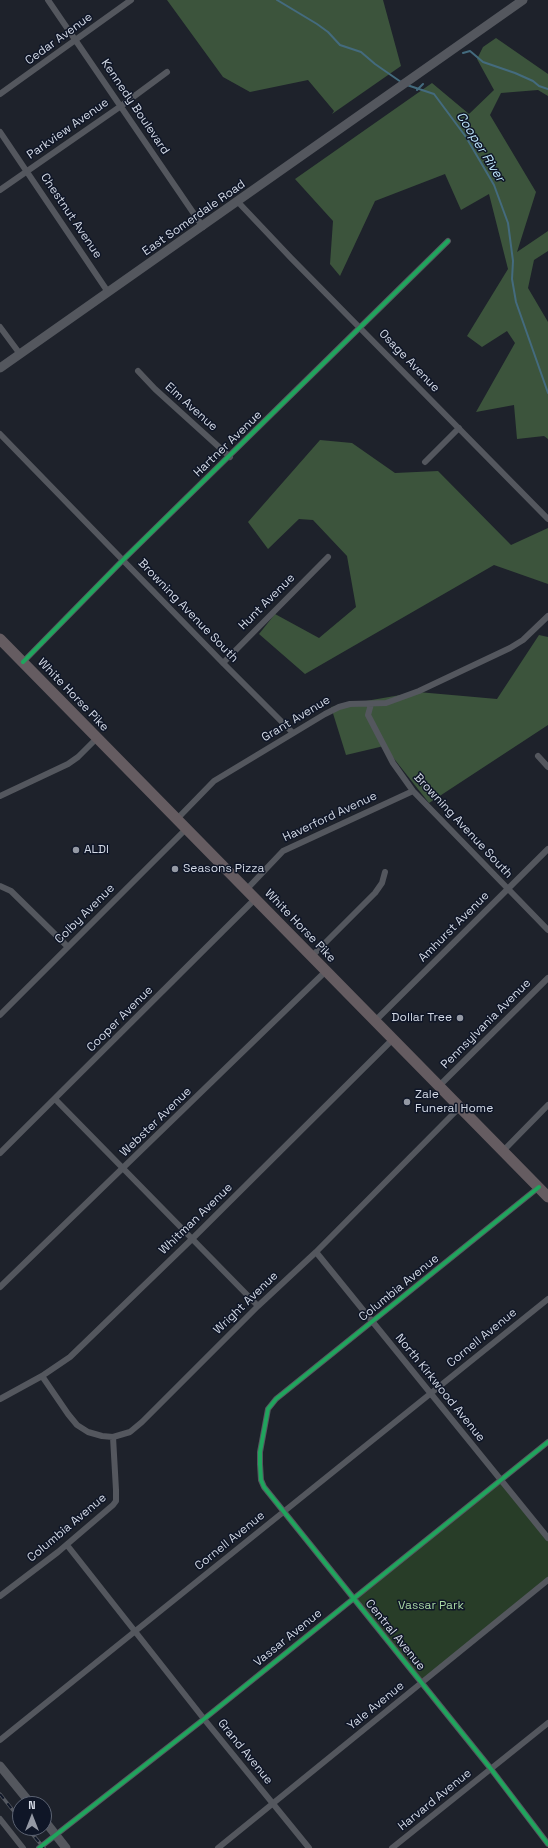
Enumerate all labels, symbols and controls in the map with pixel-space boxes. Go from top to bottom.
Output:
street label: Cedar Avenue [23,10,95,68]
street label: Kennedy Boulevard [98,57,172,157]
street label: Parkview Avenue [24,95,112,163]
water label: Cooper River [452,109,508,185]
street label: Chestnut Avenue [37,171,105,261]
street label: East Somerdale Road [140,177,248,259]
street label: Osage Avenue [376,327,442,395]
street label: Elm Avenue [162,380,220,434]
street label: Hartner Avenue [191,408,265,480]
street label: Browning Avenue South [135,556,241,666]
street label: Hunt Avenue [236,571,298,633]
street label: White Horse Pike [35,656,111,734]
street label: Grant Avenue [259,693,333,745]
street label: Browning Avenue South [411,771,515,881]
street label: Haverford Avenue [281,789,379,845]
place label: ALDI [84,843,109,857]
marker: ALDI [71,845,81,855]
place label: Seasons Pizza [183,862,264,876]
marker: Seasons Pizza [170,864,180,874]
street label: Colby Avenue [52,881,118,947]
street label: White Horse Pike [262,887,338,965]
street label: Amhurst Avenue [416,889,492,965]
street label: Pennsylvania Avenue [438,976,534,1072]
street label: Cooper Avenue [84,983,156,1055]
place label: Dollar Tree [392,1011,452,1025]
marker: Dollar Tree [455,1013,465,1023]
street label: Webster Avenue [117,1084,195,1160]
place label: Zale Funeral Home [415,1088,493,1116]
marker: Zale Funeral Home [402,1097,412,1107]
street label: Whitman Avenue [156,1180,236,1258]
street label: Columbia Avenue [356,1251,442,1325]
street label: Wright Avenue [211,1269,281,1337]
street label: Cornell Avenue [444,1306,520,1370]
street label: North Kirkwood Avenue [392,1331,488,1445]
street label: Columbia Avenue [25,1491,109,1565]
street label: Cornell Avenue [192,1509,268,1573]
street label: Central Avenue [362,1597,428,1673]
park label: Vassar Park [398,1599,464,1613]
street label: Vassar Avenue [251,1606,325,1670]
street label: Yale Avenue [345,1679,407,1733]
street label: Grand Avenue [214,1717,276,1787]
street label: Harvard Avenue [396,1766,474,1834]
north arrow [12,1796,52,1836]
text: N [28,1798,36,1812]

